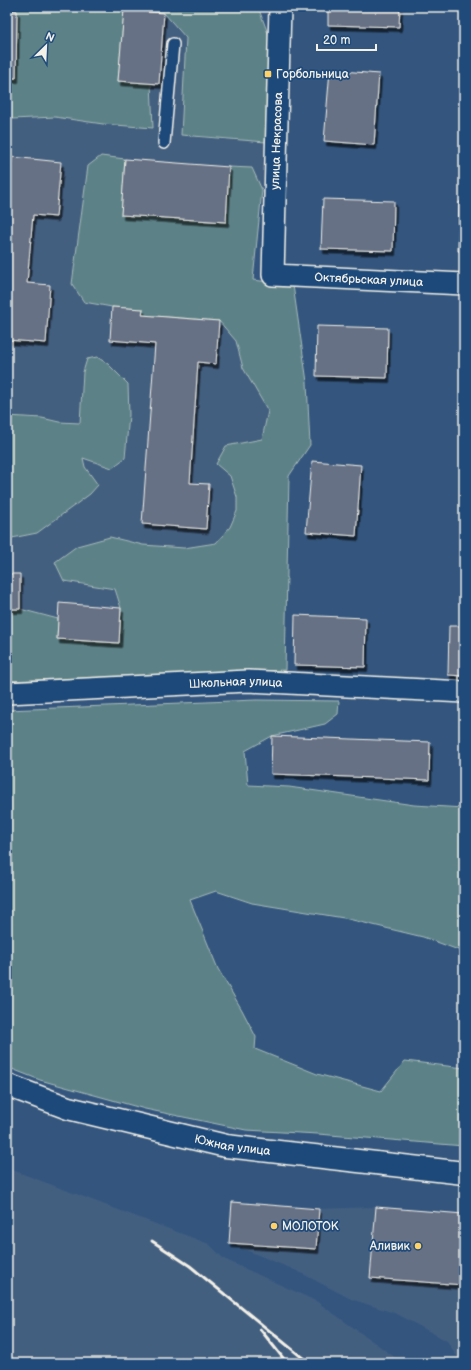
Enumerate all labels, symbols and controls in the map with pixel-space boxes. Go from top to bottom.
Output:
north arrow [26,26,66,66]
scale bar [317,26,376,52]
text: N [43,30,56,45]
text: 20 m [323,33,350,48]
place label: Горбольница [276,67,349,82]
marker: Горбольница [263,69,273,79]
street label: улица Некрасова [268,92,286,190]
street label: Октябрьская улица [314,269,424,290]
street label: Школьная улица [188,673,283,691]
street label: Южная улица [193,1131,271,1159]
place label: МОЛОТОК [282,1219,339,1234]
marker: МОЛОТОК [269,1221,279,1231]
place label: Аливик [369,1239,411,1254]
marker: Аливик [413,1241,423,1251]

